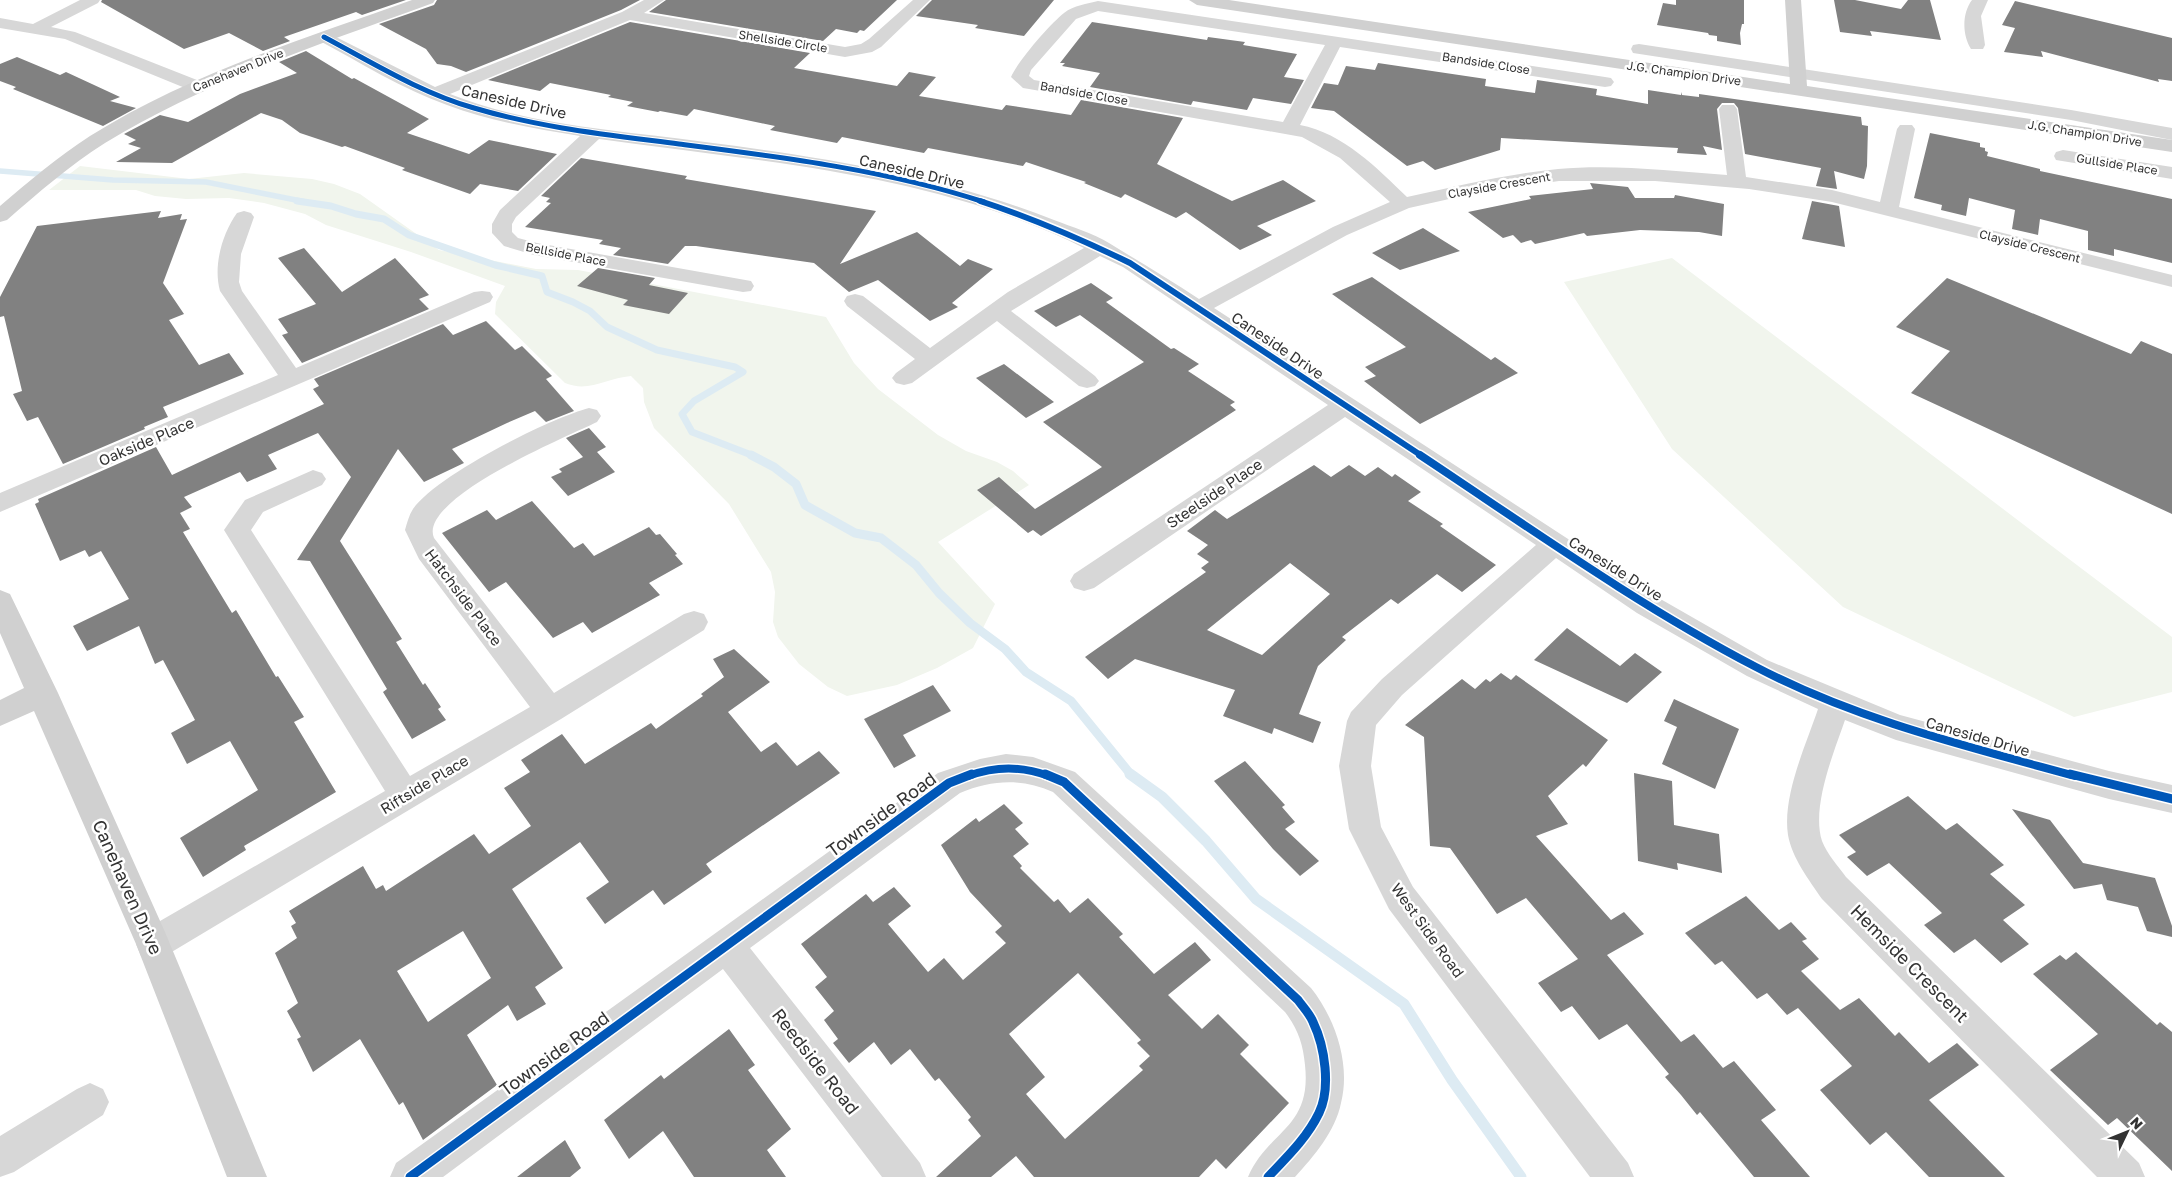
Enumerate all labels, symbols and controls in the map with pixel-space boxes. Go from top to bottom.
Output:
street label: Shellside Circle [737,27,829,55]
street label: Canehaven Drive [190,45,286,95]
street label: Bandside Close [1441,49,1531,77]
street label: J.G. Champion Drive [1626,58,1742,88]
street label: Bandside Close [1039,78,1129,108]
street label: Caneside Drive [460,80,569,122]
street label: J.G. Champion Drive [2027,117,2143,149]
street label: Caneside Drive [858,150,967,192]
street label: Gullside Place [2075,150,2159,178]
street label: Clayside Crescent [1447,169,1552,201]
street label: Clayside Crescent [1978,226,2082,266]
street label: Bellside Place [525,239,608,269]
street label: Caneside Drive [1228,308,1328,383]
street label: Oakside Place [96,413,197,469]
street label: Steelside Place [1163,454,1265,532]
street label: Caneside Drive [1566,532,1667,604]
street label: Hatchside Place [422,545,506,649]
street label: Caneside Drive [1924,713,2032,760]
street label: Riftside Place [377,751,472,817]
street label: Townside Road [822,767,940,861]
street label: Canehaven Drive [88,816,168,958]
street label: West Side Road [1388,879,1468,981]
street label: Hemside Crescent [1846,899,1974,1027]
street label: Reedside Road [768,1004,864,1118]
street label: Townside Road [495,1006,613,1100]
north arrow [2102,1107,2152,1157]
text: N [2127,1113,2147,1132]

